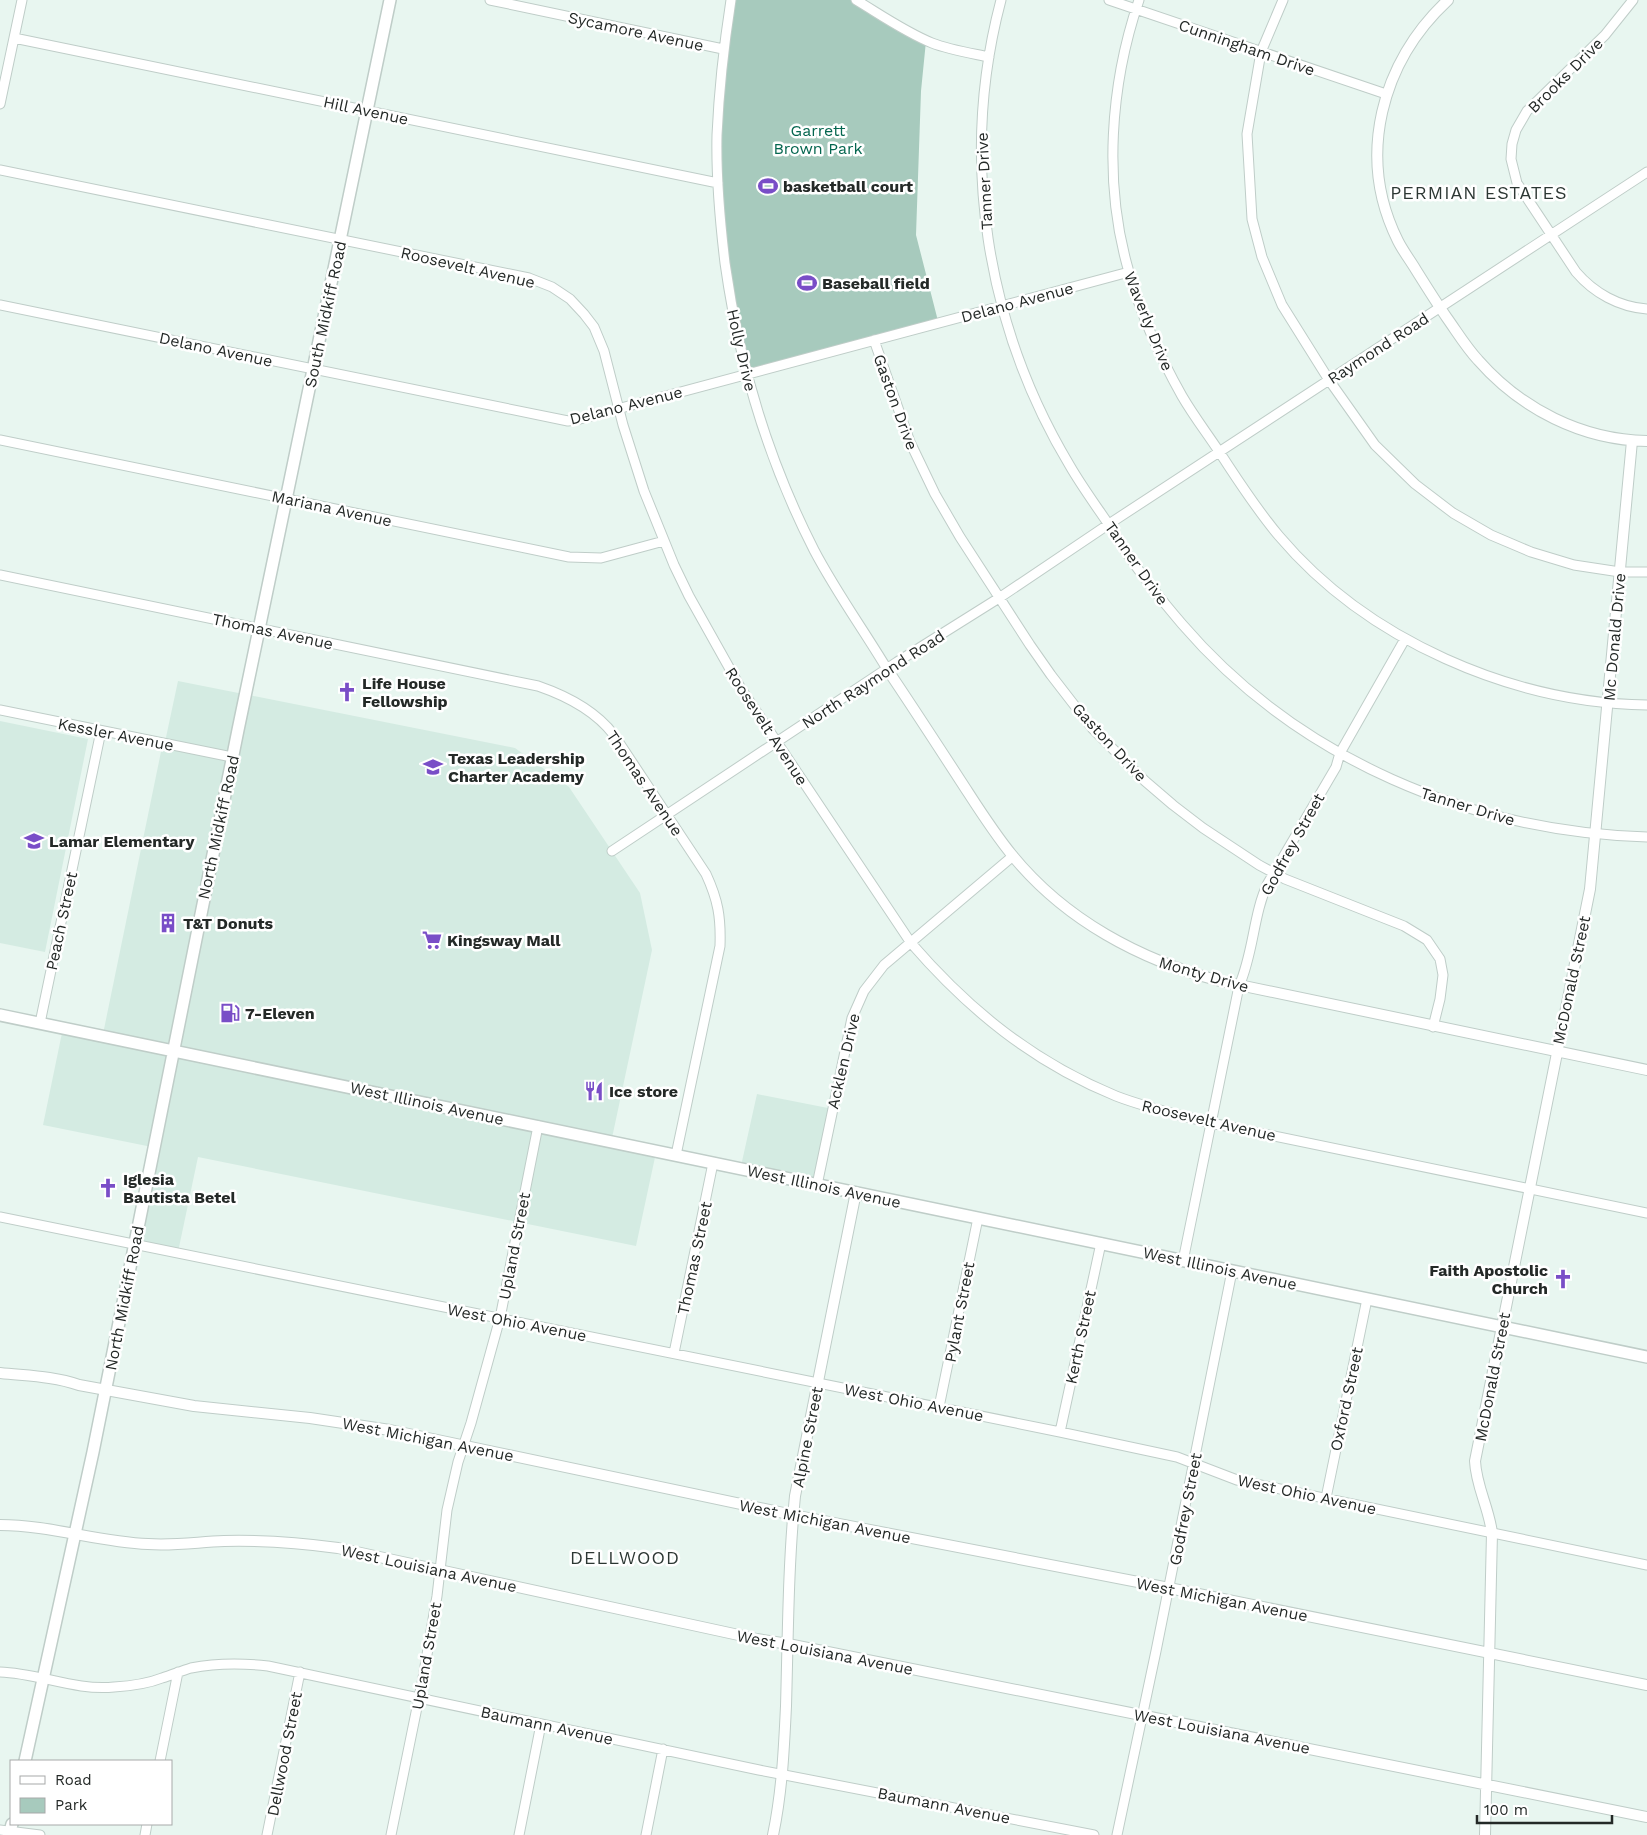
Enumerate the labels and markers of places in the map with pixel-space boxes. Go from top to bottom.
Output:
sports icon: basketball court [757,175,779,197]
place label: basketball court [783,177,913,196]
sports icon: Baseball field [796,272,818,294]
place label: Baseball field [822,274,930,293]
place label: Life House Fellowship [362,674,448,711]
church icon: Life House Fellowship [336,681,358,703]
place label: Texas Leadership Charter Academy [448,749,585,786]
school or university icon: Texas Leadership Charter Academy [422,756,444,778]
school or university icon: Lamar Elementary [23,830,45,852]
place label: Lamar Elementary [49,832,195,851]
building icon: T&T Donuts [157,912,179,934]
place label: T&T Donuts [183,914,273,933]
supermarket icon: Kingsway Mall [421,929,443,951]
place label: Kingsway Mall [447,931,561,950]
fuel station icon: 7-Eleven [219,1002,241,1024]
place label: 7-Eleven [245,1004,315,1023]
restaurant icon: Ice store [583,1080,605,1102]
place label: Ice store [609,1082,678,1101]
place label: Iglesia Bautista Betel [123,1170,236,1207]
church icon: Iglesia Bautista Betel [97,1177,119,1199]
place label: Faith Apostolic Church [1429,1261,1548,1298]
church icon: Faith Apostolic Church [1552,1268,1574,1290]

